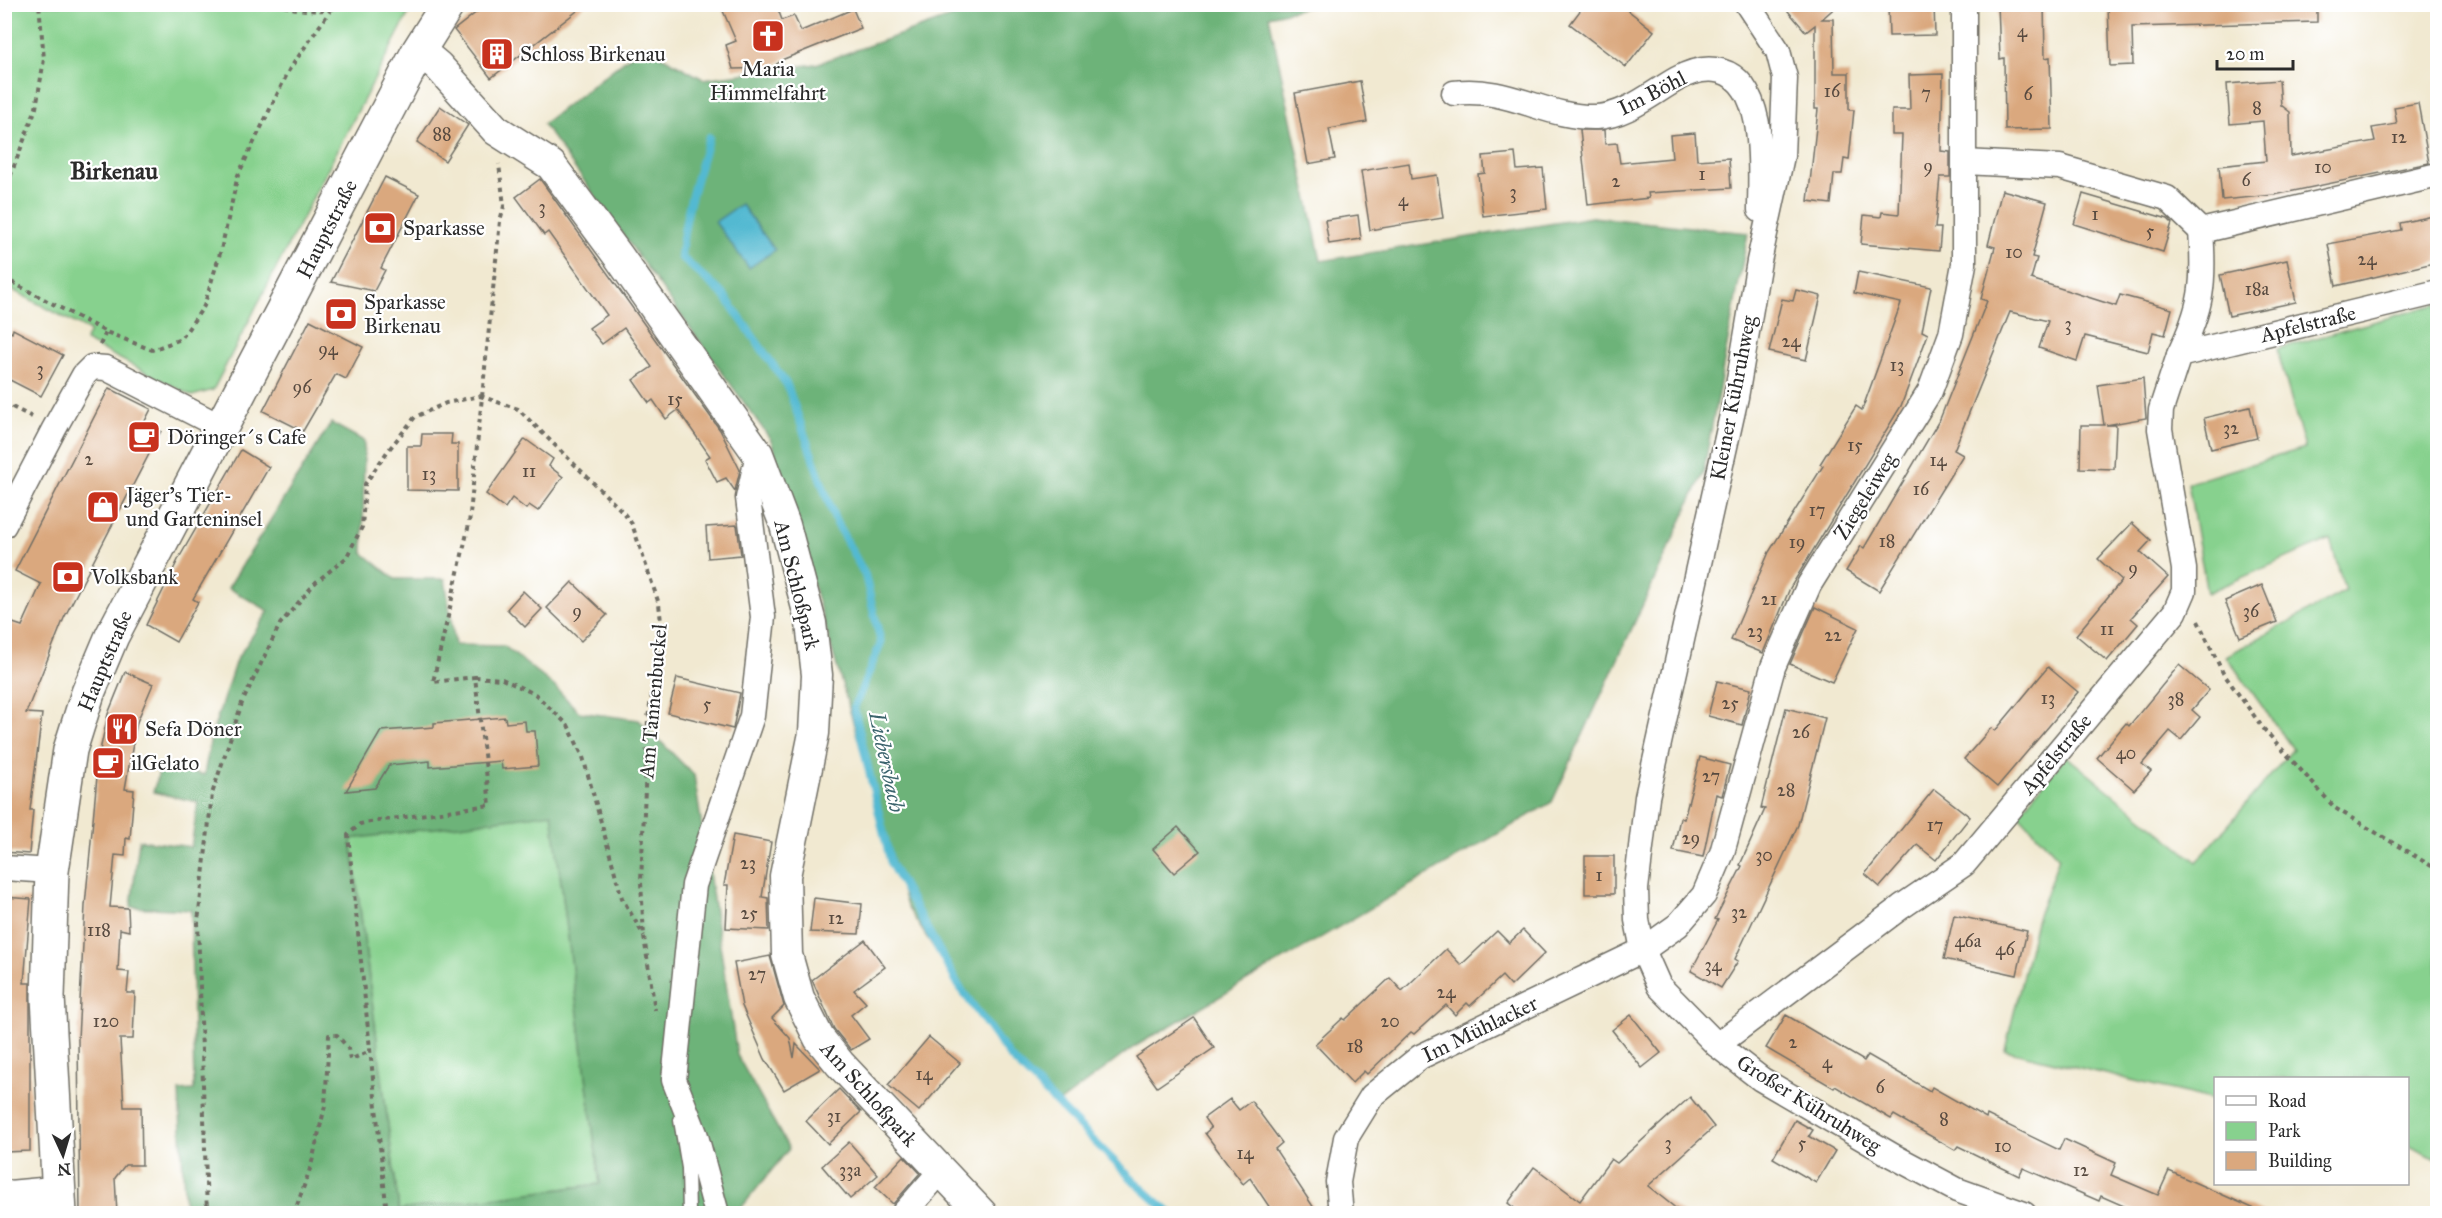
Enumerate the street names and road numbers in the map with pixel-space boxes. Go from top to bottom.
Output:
street label: Im Böhl [1614,65,1691,121]
street label: Hauptstraße [291,175,363,283]
street label: Apfelstraße [2257,300,2359,349]
street label: Kleiner Kühruhweg [1704,313,1762,483]
street label: Ziegeleiweg [1828,447,1902,544]
street label: Am Schloßpark [768,516,826,653]
street label: Hauptstraße [72,606,138,716]
street label: Am Tannenbuckel [633,622,673,780]
street label: Apfelstraße [2014,708,2097,800]
street label: Im Mühlacker [1418,990,1542,1068]
street label: Am Schloßpark [814,1035,923,1152]
street label: Großer Kühruhweg [1732,1049,1886,1159]

